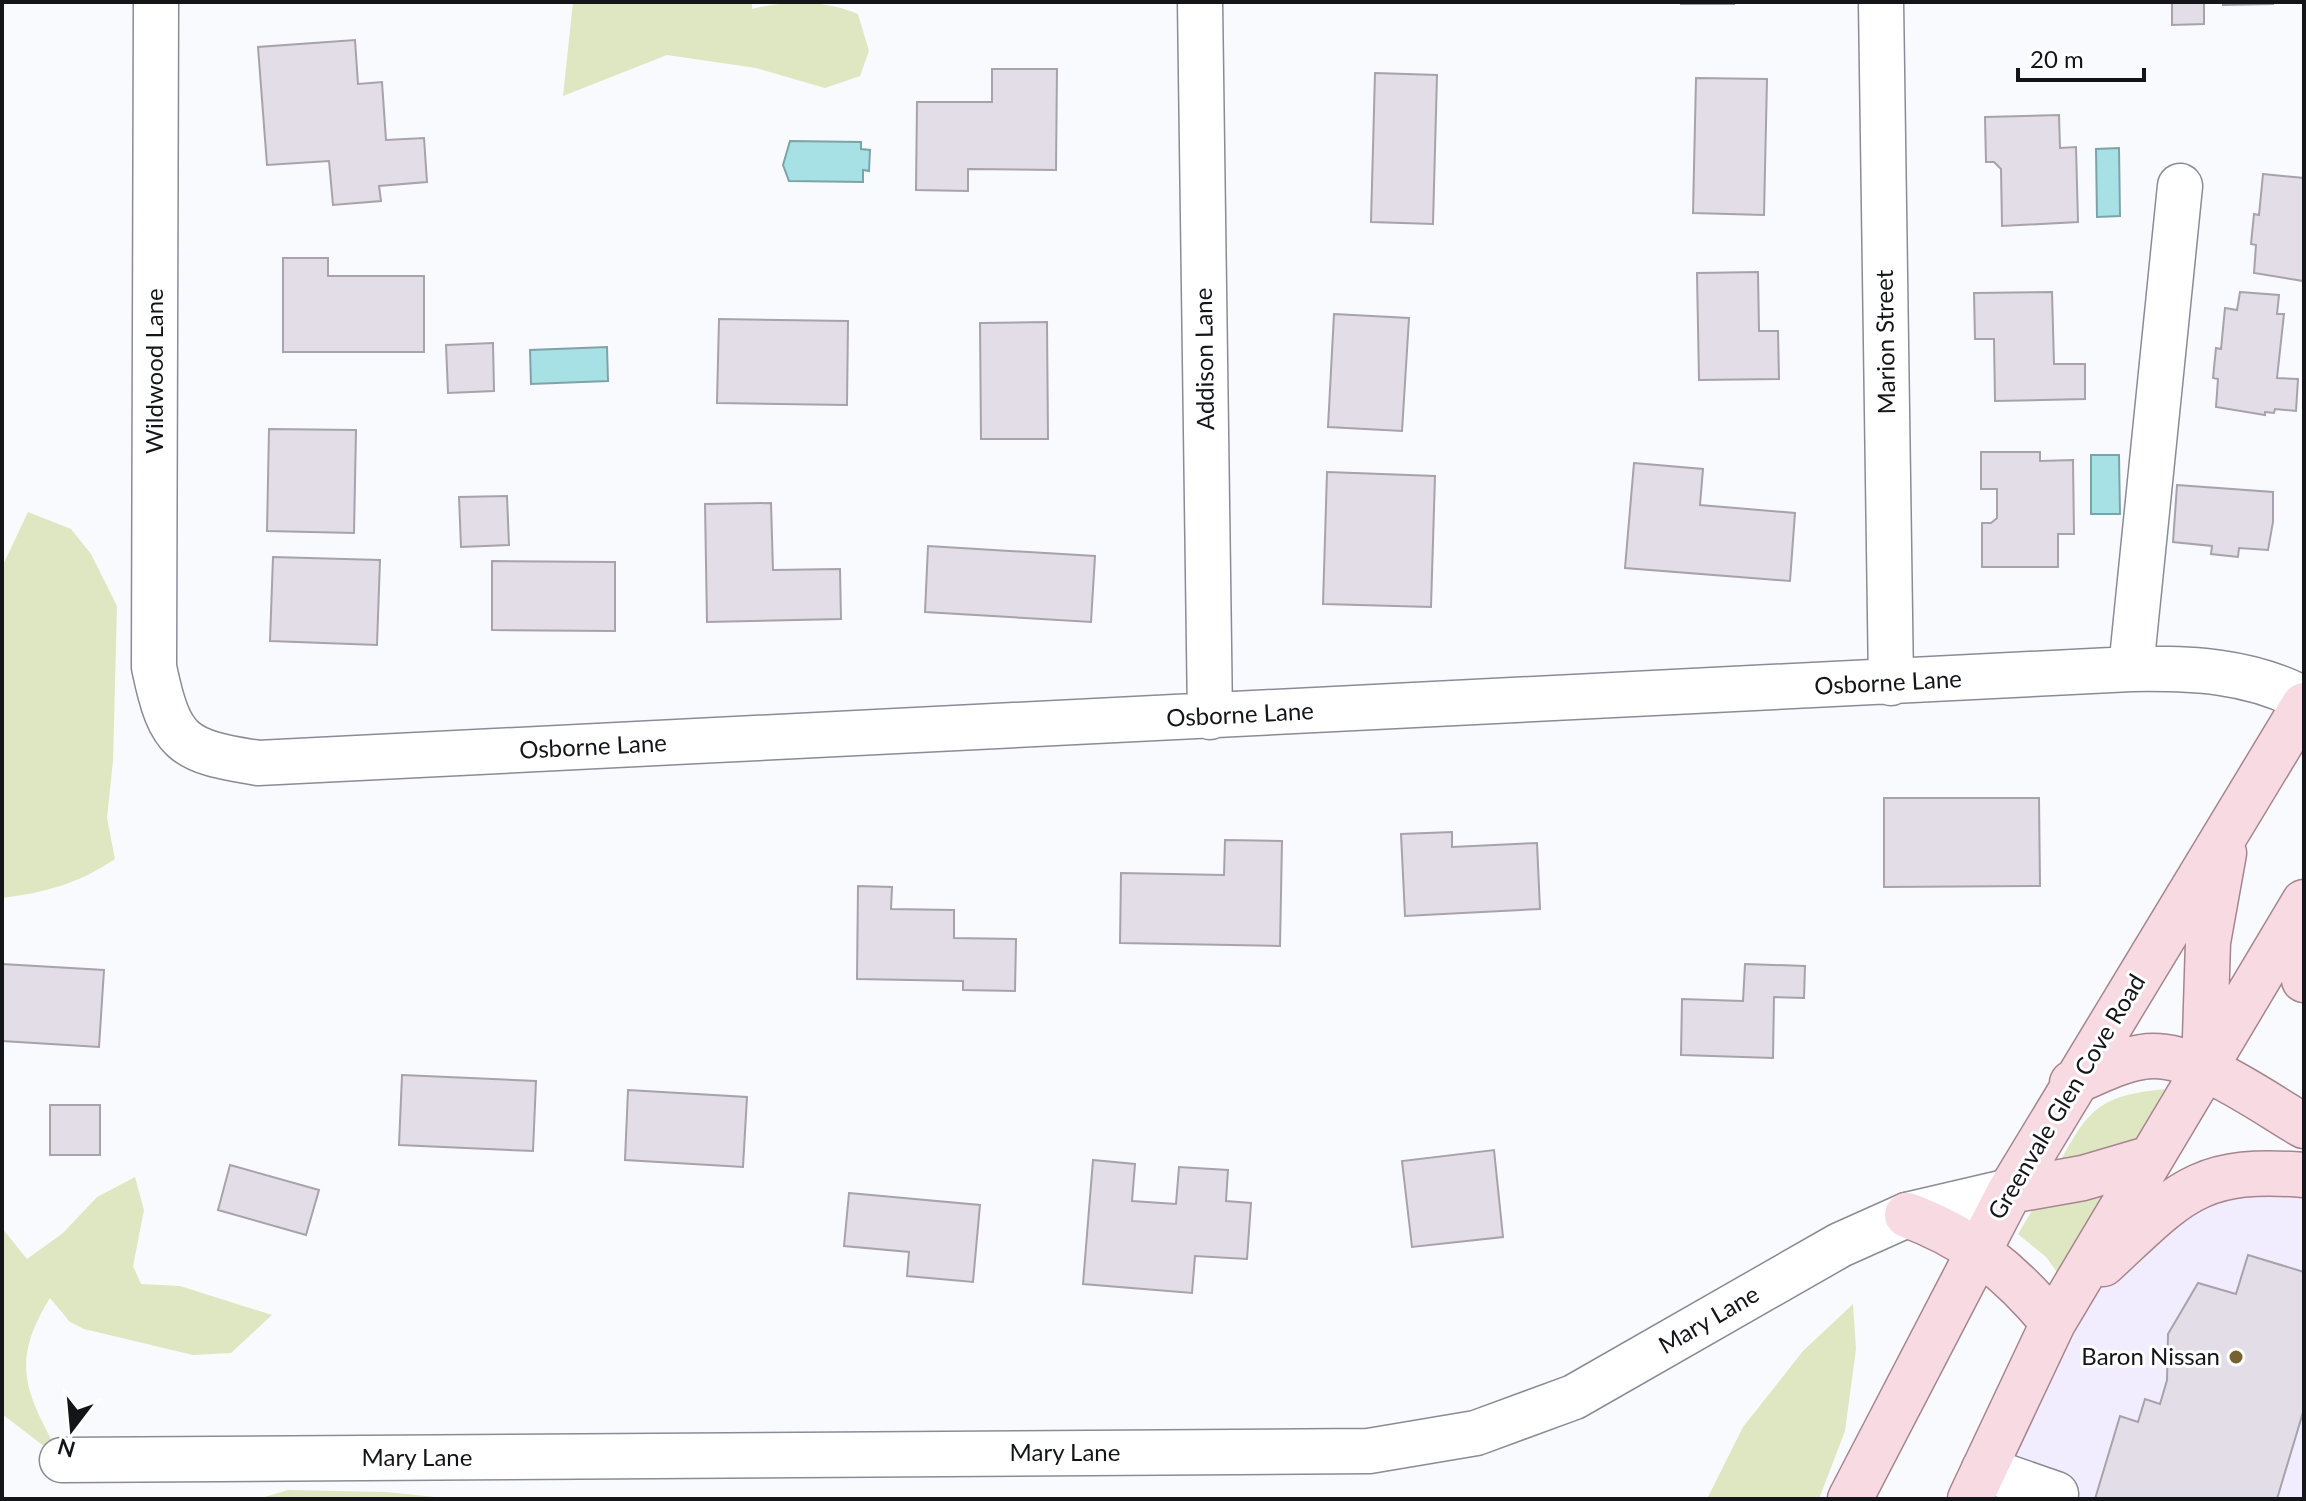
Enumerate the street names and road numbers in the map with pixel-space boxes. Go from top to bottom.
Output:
street label: Marion Street [1869,269,1900,415]
street label: Wildwood Lane [139,288,168,454]
street label: Addison Lane [1188,288,1219,431]
street label: Osborne Lane [1813,663,1962,700]
street label: Osborne Lane [1165,695,1314,732]
street label: Osborne Lane [518,727,667,764]
street label: Greenvale Glen Cove Road [1981,968,2151,1224]
street label: Mary Lane [1653,1278,1763,1359]
street label: Mary Lane [1010,1437,1120,1466]
street label: Mary Lane [362,1442,472,1471]

